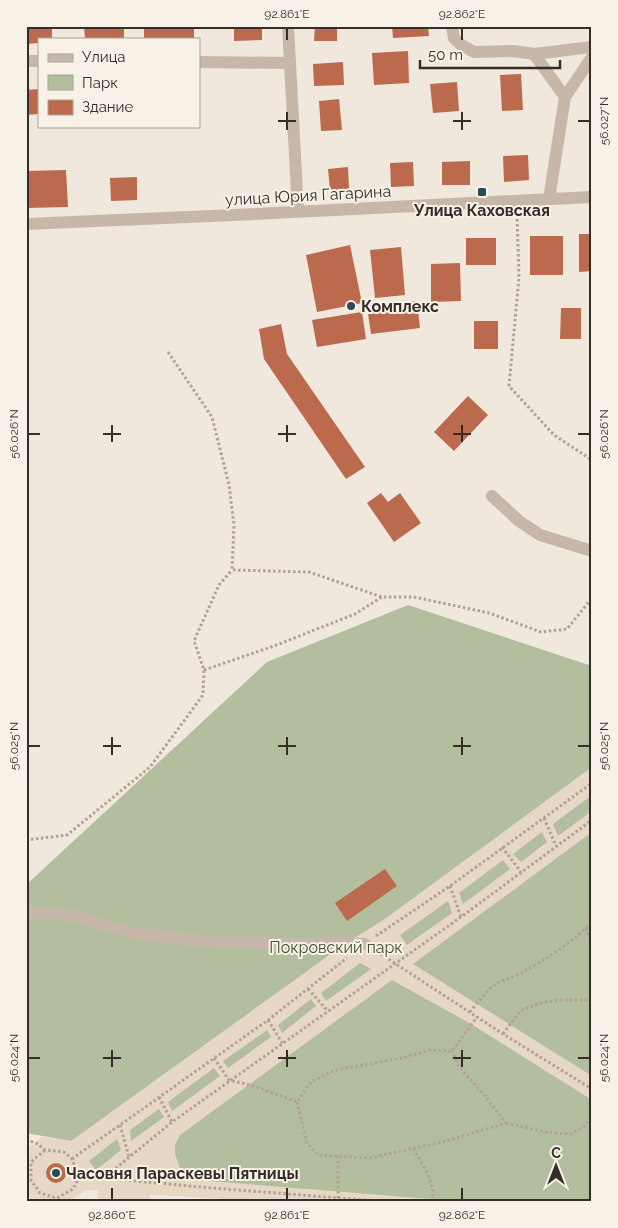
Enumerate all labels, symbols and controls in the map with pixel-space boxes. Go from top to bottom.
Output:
text: 92.861°E [264,7,310,21]
text: 92.862°E [439,7,485,21]
legend [38,38,200,128]
scale bar [420,38,560,70]
text: 50 m [428,46,463,64]
text: Улица [82,48,126,66]
text: Парк [82,74,118,92]
text: 56.027°N [597,97,611,145]
text: Здание [82,98,134,116]
street label: улица Юрия Гагарина [224,182,392,209]
marker: Улица Каховская [476,186,488,198]
place label: Улица Каховская [413,201,550,220]
place label: Комплекс [361,297,439,316]
marker: Комплекс [345,300,357,312]
text: 56.026°N [7,409,21,459]
text: 56.026°N [597,409,611,459]
text: 56.025°N [7,722,21,770]
text: 56.025°N [597,722,611,770]
park label: Покровский парк [269,938,403,957]
text: 56.024°N [7,1034,21,1082]
text: 56.024°N [597,1034,611,1082]
north arrow [530,1140,580,1190]
text: С [551,1145,561,1161]
place label: Часовня Параскевы Пятницы [66,1164,299,1183]
marker: Часовня Параскевы Пятницы [50,1167,62,1179]
text: 92.860°E [88,1208,136,1222]
text: 92.861°E [264,1208,310,1222]
text: 92.862°E [439,1208,485,1222]

